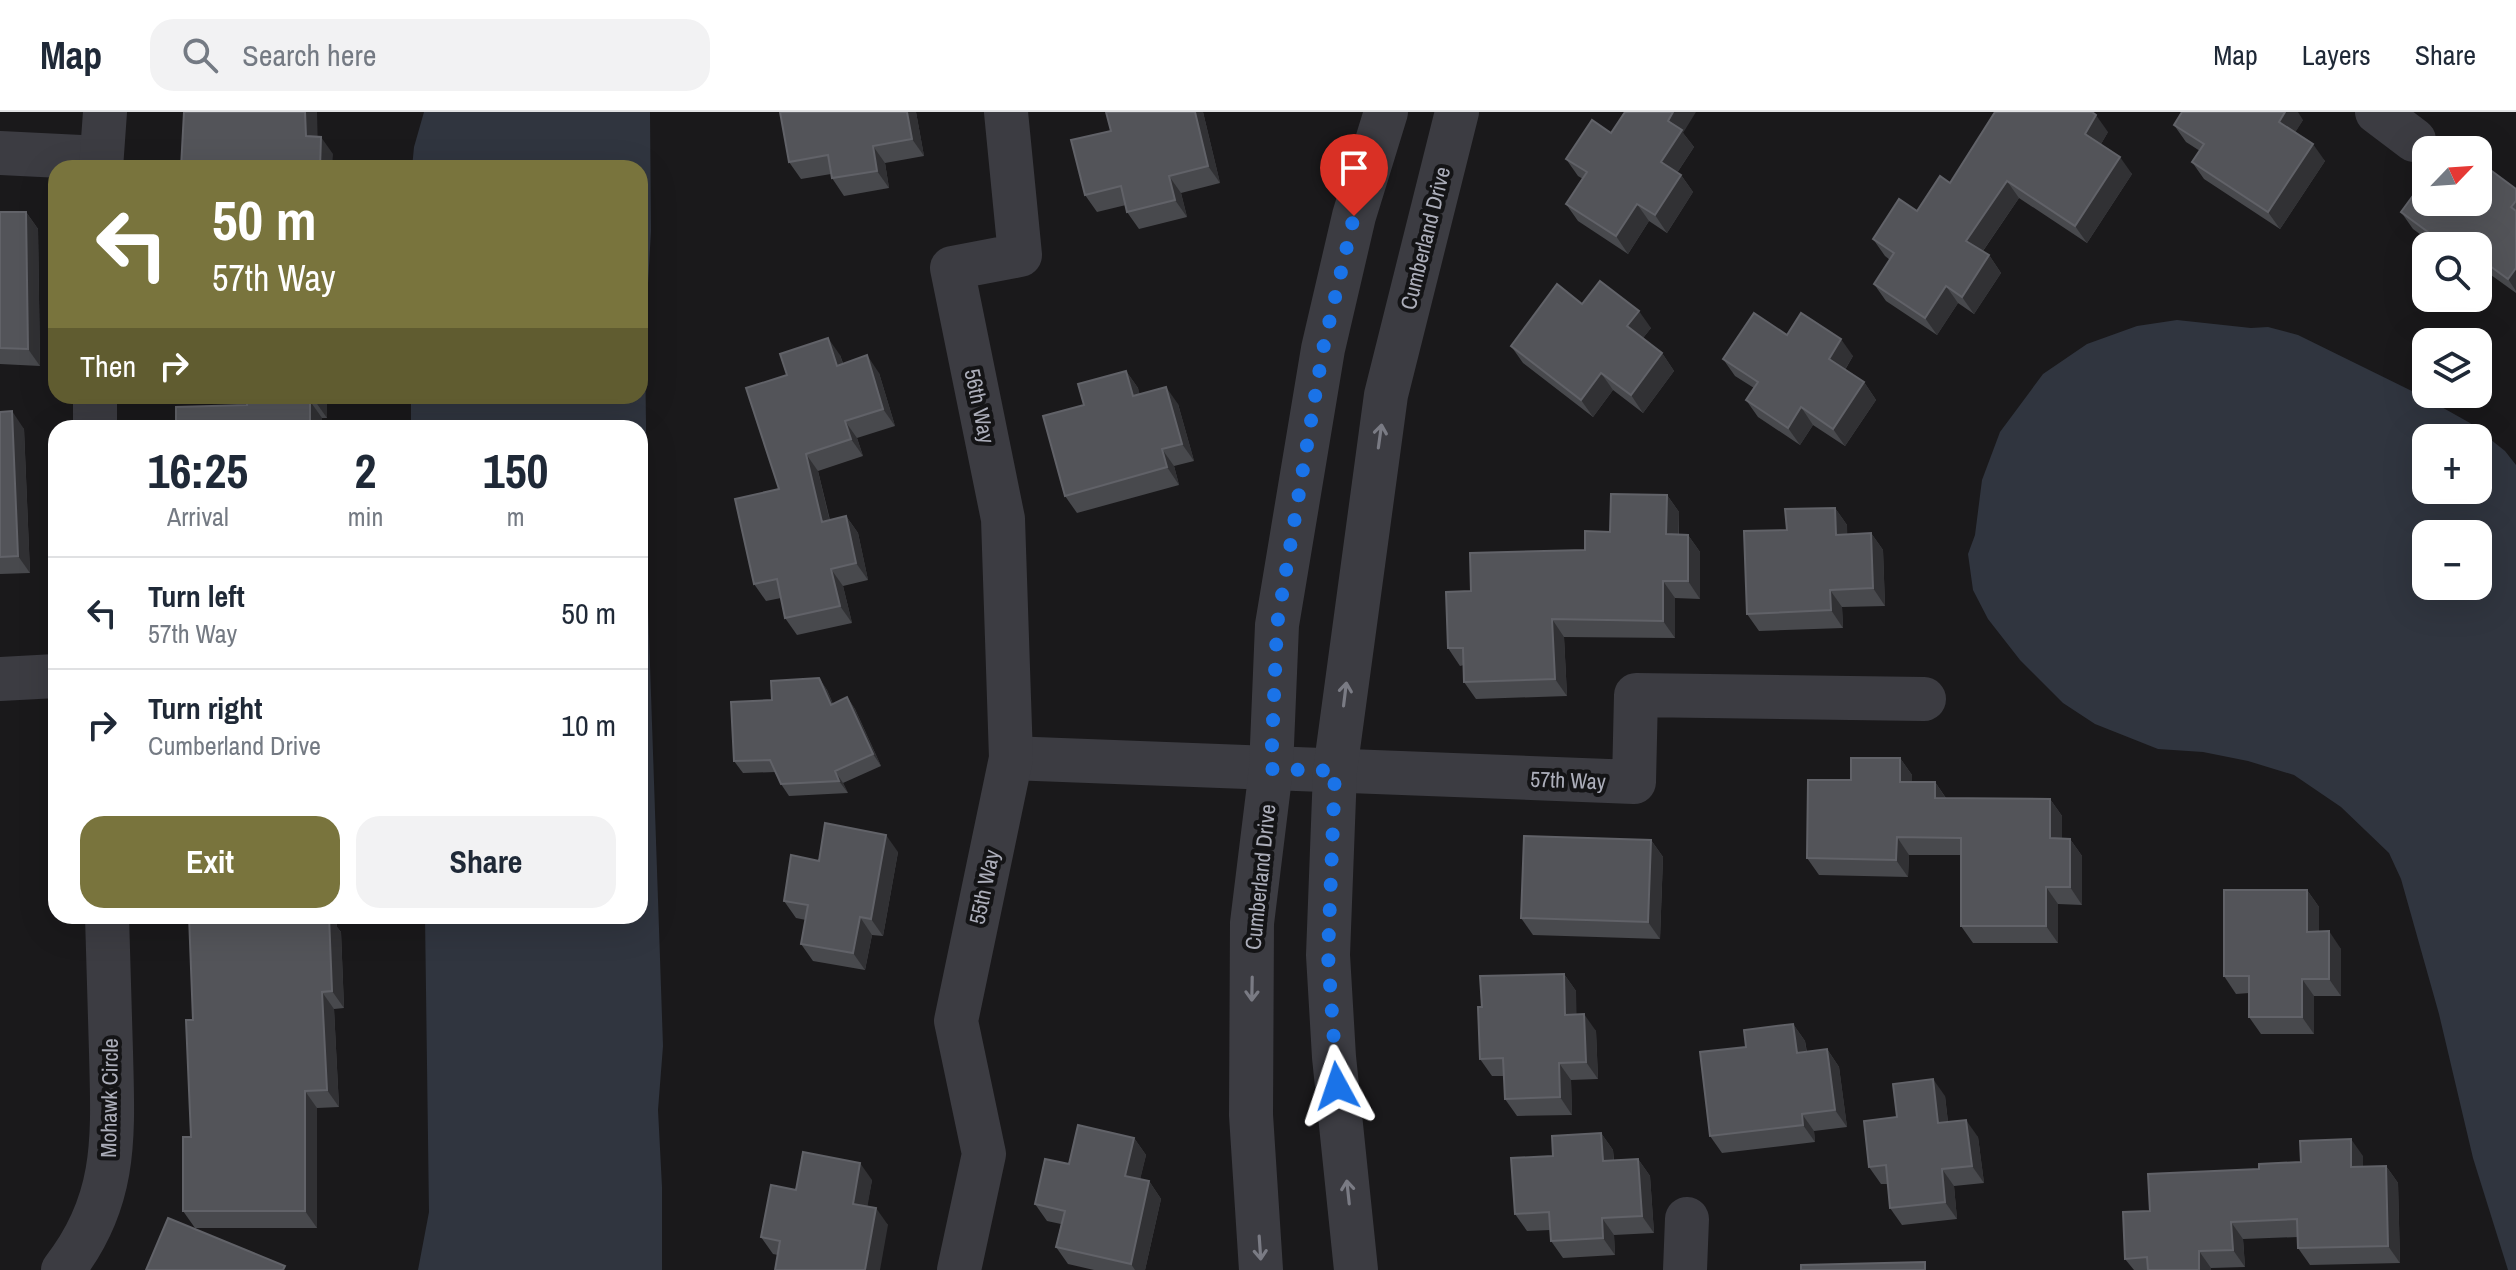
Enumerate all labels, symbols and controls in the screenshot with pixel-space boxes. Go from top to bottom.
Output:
search box [150,19,710,91]
text: Map [40,30,102,81]
icon: search [178,33,222,77]
text: Search here [242,35,376,75]
text: Map [2213,36,2258,74]
text: Layers [2302,36,2371,74]
text: Share [2415,36,2476,74]
pin [1320,134,1388,216]
north arrow [2412,136,2492,216]
map controls [2412,136,2492,600]
icon: arrive [1332,146,1376,190]
street label: Cumberland Drive [1393,163,1457,313]
text: 50 m [212,182,317,257]
icon: left [80,192,184,296]
button: search [2412,232,2492,312]
text: 57th Way [212,254,336,302]
button: layers [2412,328,2492,408]
icon: right [152,344,196,388]
text: Then [80,346,136,386]
street label: 56th Way [957,366,1003,446]
one-way arrow [1373,424,1388,450]
button: + [2412,424,2492,504]
text: 16:25 [148,438,248,503]
text: 2 [355,438,376,503]
text: 150 [483,438,548,503]
text: Arrival [167,499,229,534]
text: min [348,499,383,534]
text: m [507,499,525,534]
button: − [2412,520,2492,600]
text: Turn left [148,576,245,616]
icon: left [80,591,124,635]
text: 50 m [561,593,616,633]
text: 57th Way [148,616,237,651]
one-way arrow [1337,681,1352,708]
text: Turn right [148,688,262,728]
icon: right [80,703,124,747]
text: 10 m [561,705,616,745]
text: Cumberland Drive [148,728,321,763]
street label: 57th Way [1530,764,1606,796]
street label: Cumberland Drive [1237,803,1283,951]
button: Exit [80,816,340,908]
button: Share [356,816,616,908]
street label: 55th Way [961,847,1007,927]
one-way arrow [1244,975,1260,1002]
street label: Mohawk Circle [93,1038,125,1158]
position arrow [1295,1044,1379,1128]
one-way arrow [1340,1179,1355,1206]
one-way arrow [1253,1234,1268,1261]

